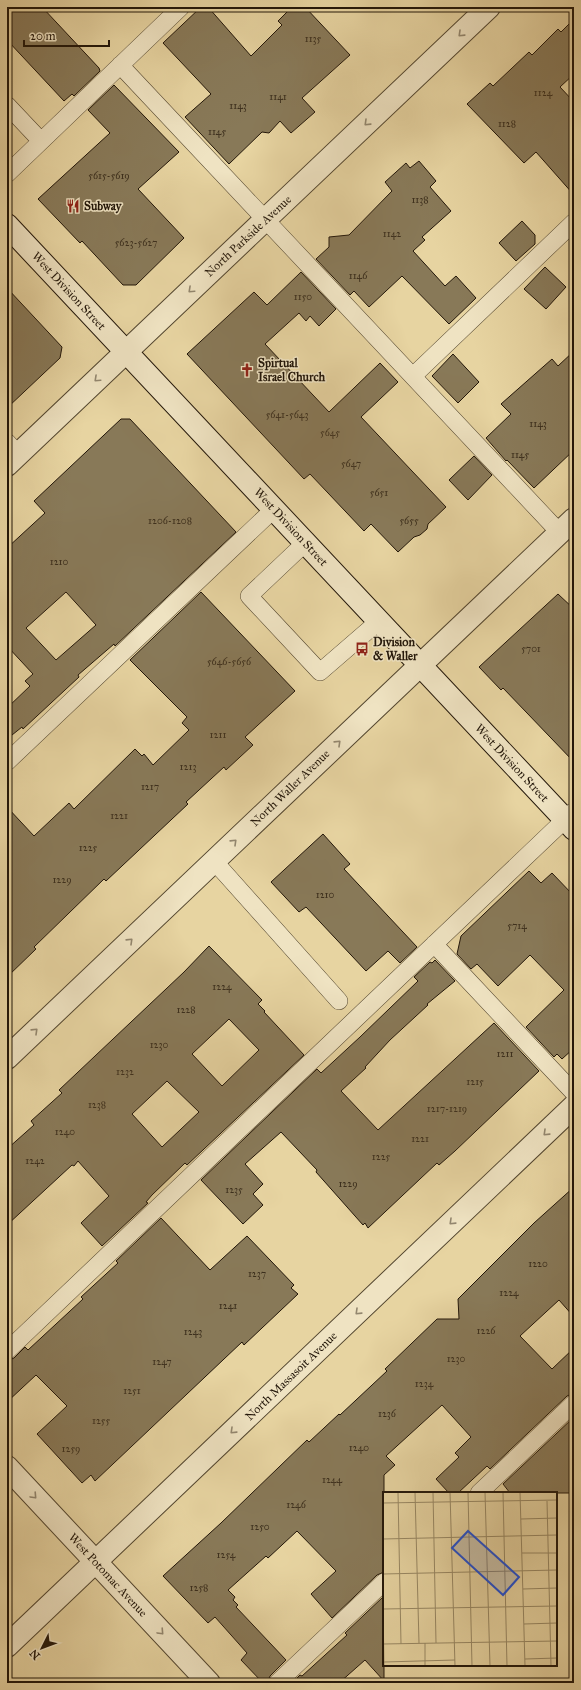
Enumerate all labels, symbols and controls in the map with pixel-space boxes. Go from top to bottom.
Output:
scale bar [24,22,109,48]
text: 20 m [30,29,56,43]
one-way arrow [458,29,466,37]
house number: 1135 [305,33,322,45]
house number: 1124 [534,87,553,99]
house number: 1141 [269,91,287,103]
house number: 1143 [229,100,247,112]
house number: 1128 [498,118,516,130]
one-way arrow [364,119,372,126]
house number: 1145 [208,126,226,138]
house number: 5615-5619 [88,170,130,182]
street label: North Parkside Avenue [202,192,294,280]
house number: 1138 [411,194,429,206]
restaurant icon: Subway [65,198,81,214]
place label: Subway [84,199,123,214]
house number: 1142 [383,228,401,240]
house number: 5623-5627 [115,237,157,249]
street label: West Division Street [29,249,109,333]
house number: 1146 [349,270,368,282]
one-way arrow [188,285,196,293]
house number: 1150 [294,291,312,303]
place label: Spirtual Israel Church [258,356,325,384]
church icon: Spirtual Israel Church [239,362,255,378]
one-way arrow [94,375,102,382]
house number: 5641-5643 [266,409,308,421]
house number: 1143 [529,418,547,430]
house number: 5645 [320,427,340,439]
house number: 1145 [511,449,529,461]
house number: 5647 [341,458,361,470]
street label: West Division Street [251,485,331,569]
house number: 5651 [370,487,388,499]
house number: 1206-1208 [148,515,192,527]
house number: 5655 [399,515,419,527]
house number: 1210 [50,556,68,568]
place label: Division & Waller [373,635,418,663]
bus stop icon: Division & Waller [354,641,370,657]
house number: 5701 [521,643,541,655]
house number: 5646-5656 [207,656,252,668]
street label: West Division Street [472,721,552,805]
house number: 1211 [210,729,226,741]
one-way arrow [333,740,341,748]
street label: North Waller Avenue [248,747,332,829]
house number: 1213 [180,761,196,773]
house number: 1217 [141,781,159,793]
house number: 1221 [110,810,128,822]
one-way arrow [229,839,237,847]
house number: 1225 [79,842,98,854]
house number: 1229 [52,874,72,886]
house number: 1210 [316,889,334,901]
house number: 5714 [507,920,527,932]
one-way arrow [125,939,132,946]
house number: 1224 [212,981,232,993]
house number: 1228 [176,1004,196,1016]
one-way arrow [30,1028,38,1036]
house number: 1230 [150,1039,169,1051]
house number: 1211 [497,1048,513,1060]
house number: 1232 [116,1066,134,1078]
house number: 1215 [466,1076,484,1088]
house number: 1238 [88,1099,106,1111]
house number: 1217-1219 [427,1103,467,1115]
house number: 1240 [55,1126,75,1138]
one-way arrow [543,1128,551,1136]
house number: 1221 [411,1133,429,1145]
house number: 1225 [372,1151,391,1163]
house number: 1242 [25,1155,45,1167]
house number: 1229 [338,1178,358,1190]
house number: 1235 [225,1184,243,1196]
one-way arrow [449,1218,457,1225]
house number: 1220 [528,1258,548,1270]
house number: 1237 [248,1268,266,1280]
house number: 1224 [499,1287,519,1299]
house number: 1241 [219,1300,237,1312]
one-way arrow [355,1307,363,1315]
house number: 1226 [477,1325,496,1337]
house number: 1243 [184,1326,202,1338]
street label: North Massasoit Avenue [242,1329,340,1423]
house number: 1230 [447,1353,466,1365]
house number: 1247 [152,1356,172,1368]
house number: 1234 [415,1378,434,1390]
house number: 1251 [123,1385,141,1397]
house number: 1236 [378,1408,397,1420]
house number: 1255 [92,1415,110,1427]
one-way arrow [230,1426,238,1434]
house number: 1240 [349,1442,369,1454]
house number: 1259 [62,1443,80,1455]
house number: 1244 [322,1474,342,1486]
one-way arrow [29,1491,36,1499]
inset map [383,1492,557,1666]
house number: 1246 [286,1499,307,1511]
house number: 1250 [250,1521,270,1533]
street label: West Potomac Avenue [66,1530,150,1620]
house number: 1254 [217,1549,236,1561]
house number: 1258 [190,1582,208,1594]
one-way arrow [156,1627,163,1635]
north arrow [22,1628,62,1668]
text: N [27,1646,43,1662]

